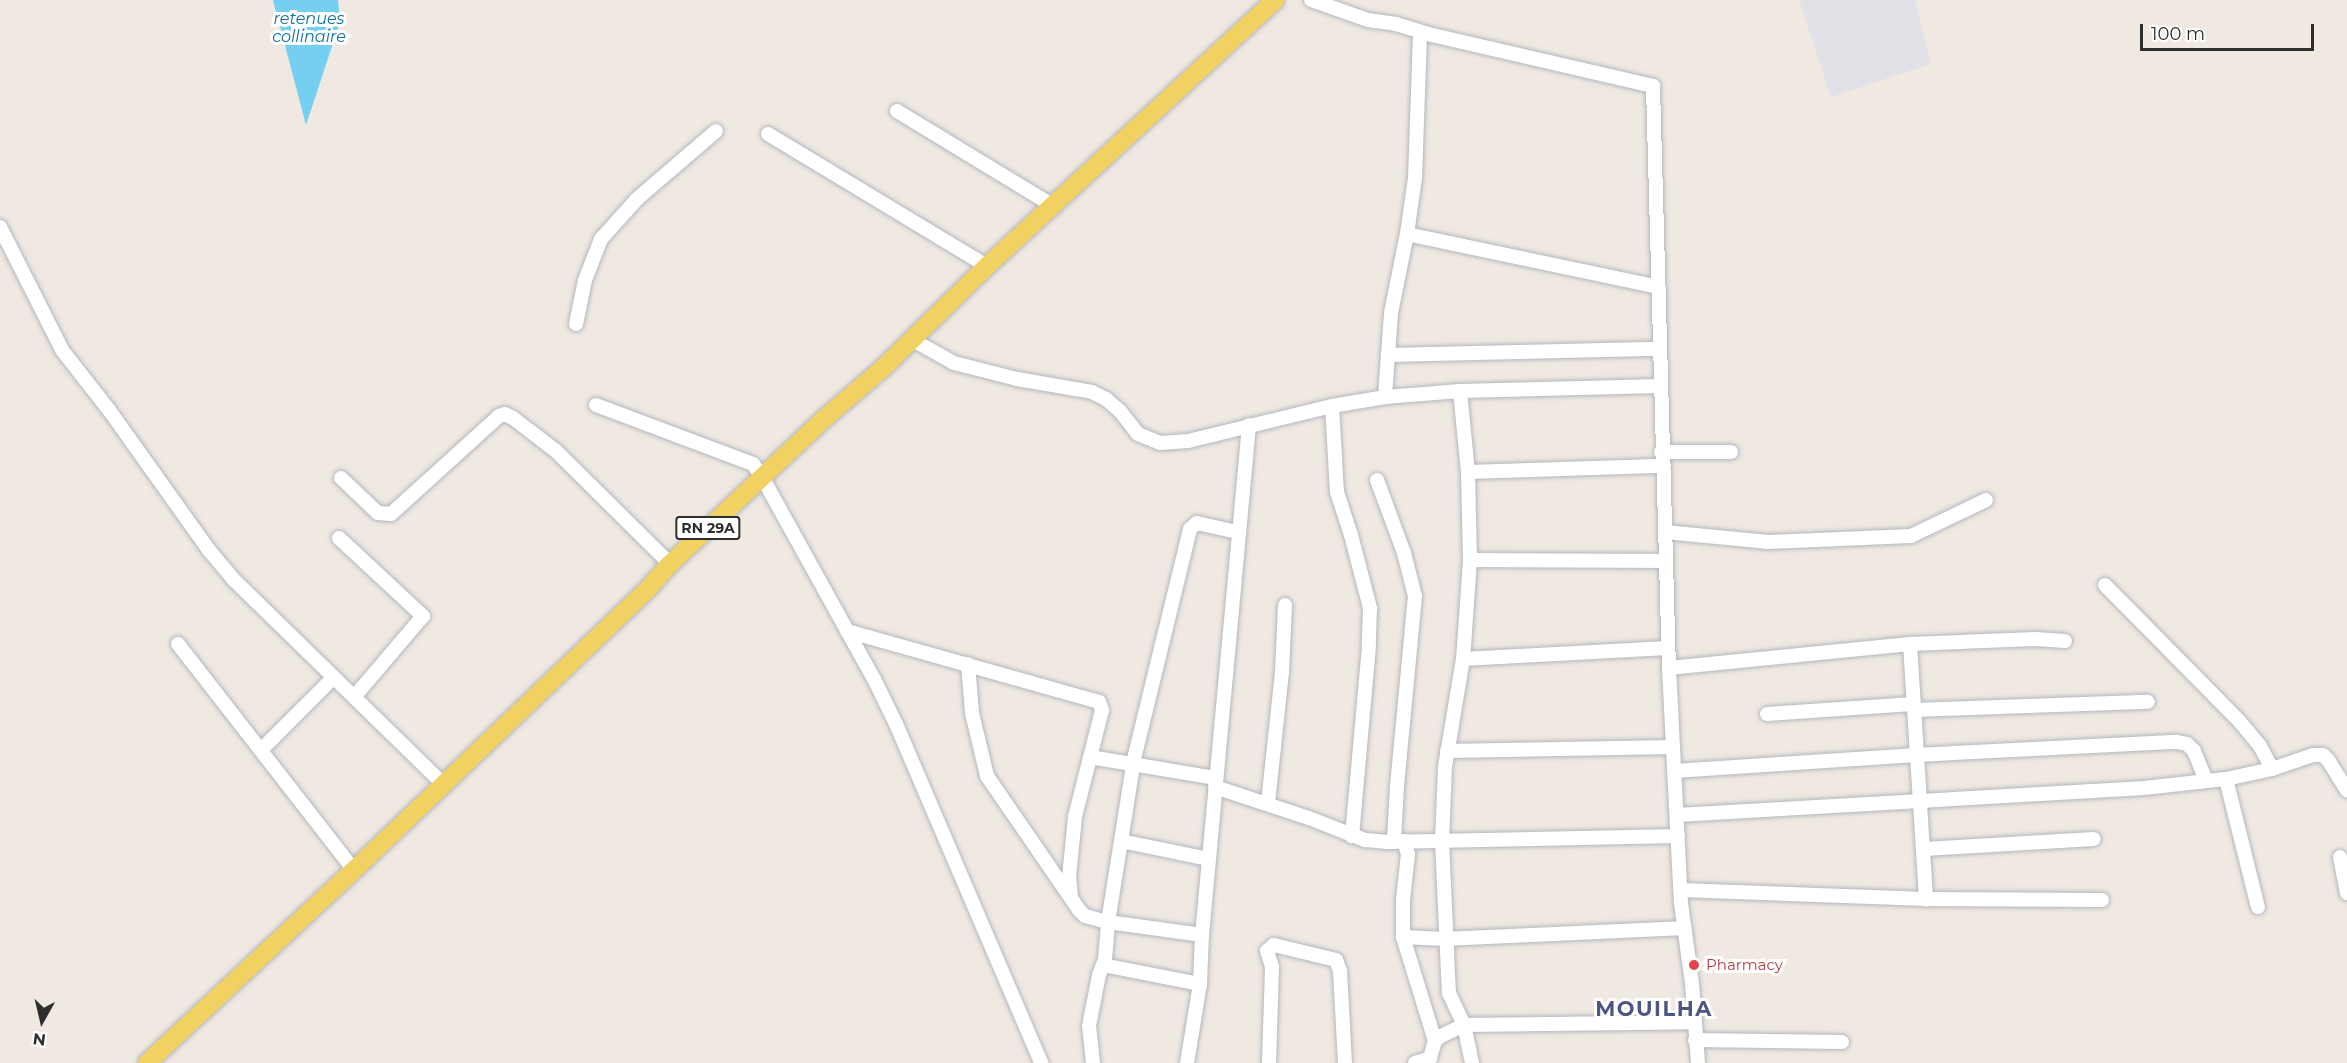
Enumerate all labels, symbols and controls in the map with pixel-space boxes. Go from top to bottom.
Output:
water label: retenues collinaire [272,9,346,47]
scale bar [2143,12,2317,50]
text: 100 m [2151,23,2205,45]
road number: RN 29A [675,517,741,539]
place label: Pharmacy [1706,956,1783,974]
marker: Pharmacy [1687,958,1701,972]
north arrow [12,991,72,1051]
district label: MOUILHA [1595,996,1713,1022]
text: N [32,1029,47,1050]

